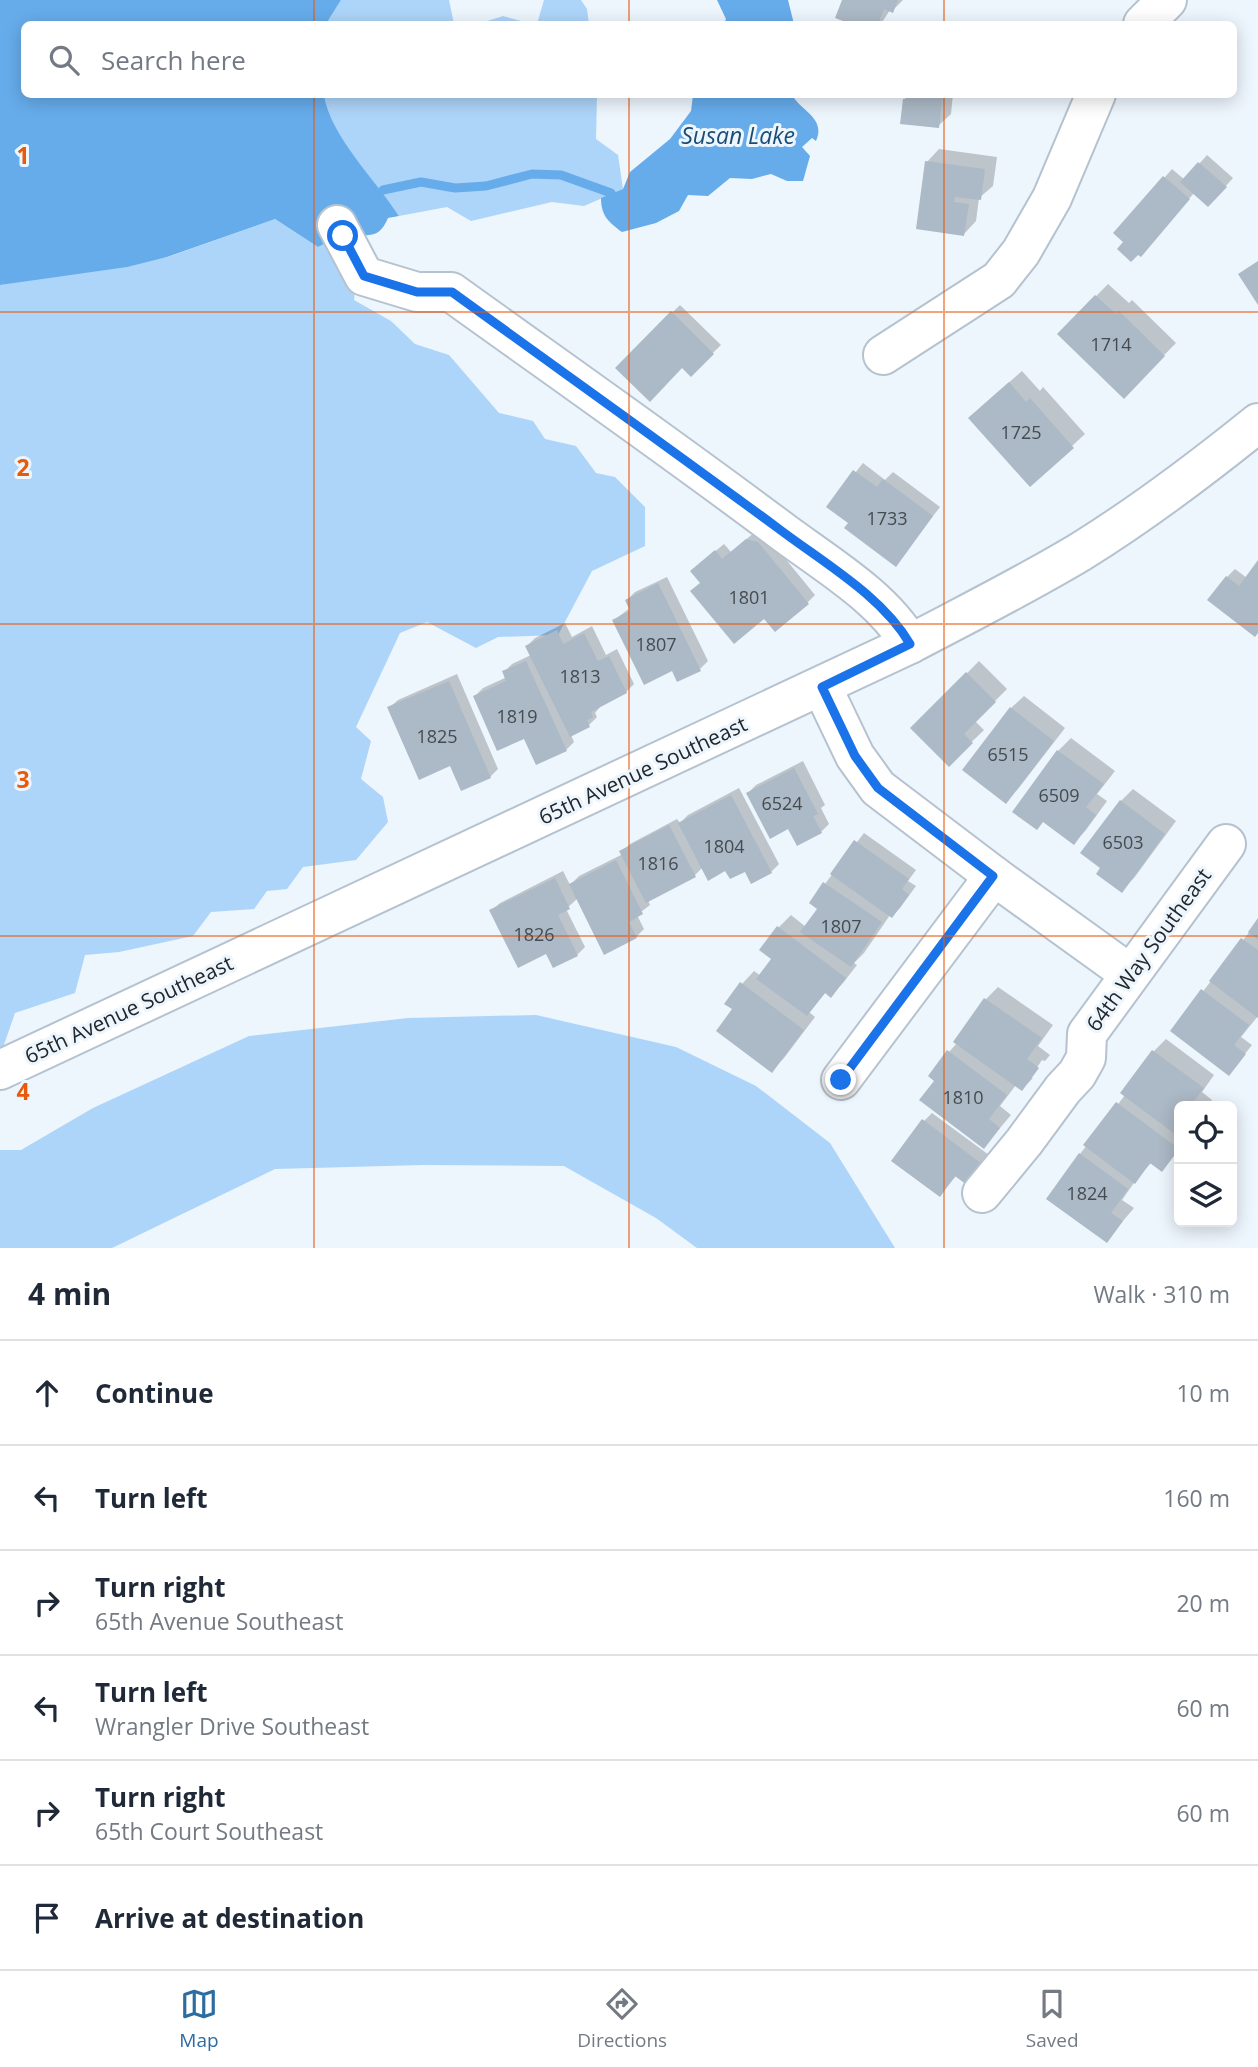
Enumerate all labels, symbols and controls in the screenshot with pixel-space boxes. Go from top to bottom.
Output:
search box [21,21,1237,98]
icon: search [45,41,83,79]
text: Search here [101,42,246,78]
water label: Susan Lake [681,119,795,151]
text: 1 [16,139,30,171]
route start [327,220,358,251]
house number: 1714 [1090,332,1132,356]
house number: 1725 [1000,420,1042,444]
text: 2 [16,451,30,483]
house number: 1733 [866,506,908,530]
house number: 1801 [728,585,770,609]
house number: 1807 [635,632,677,656]
house number: 1813 [559,664,601,688]
house number: 1819 [496,704,538,728]
street label: 65th Avenue Southeast [534,709,751,831]
house number: 1825 [416,724,458,748]
house number: 6515 [987,742,1029,766]
text: 3 [16,763,30,795]
house number: 6509 [1038,783,1080,807]
house number: 6524 [761,791,803,815]
house number: 6503 [1102,830,1144,854]
house number: 1804 [703,834,745,858]
house number: 1816 [637,851,679,875]
street label: 64th Way Southeast [1079,862,1217,1037]
house number: 1807 [820,914,862,938]
house number: 1826 [513,922,555,946]
street label: 65th Avenue Southeast [20,948,237,1070]
route end [825,1064,856,1095]
text: 4 [16,1075,30,1107]
house number: 1810 [942,1085,984,1109]
map controls [1174,1101,1237,1227]
button: locate [1174,1101,1237,1164]
button: layers [1174,1164,1237,1227]
house number: 1824 [1066,1181,1108,1205]
text: 4 min [28,1273,111,1314]
text: Walk · 310 m [1093,1278,1230,1310]
icon: ahead [28,1374,66,1412]
text: Continue [95,1375,214,1411]
text: 10 m [1176,1377,1230,1409]
icon: left [28,1479,66,1517]
text: Turn left [95,1480,207,1516]
text: 160 m [1163,1482,1230,1514]
text: Turn right [95,1569,226,1605]
icon: right [28,1584,66,1622]
text: 20 m [1176,1587,1230,1619]
text: 65th Avenue Southeast [95,1605,343,1637]
text: Turn left [95,1674,207,1710]
icon: left [28,1689,66,1727]
text: 60 m [1176,1692,1230,1724]
text: Wrangler Drive Southeast [95,1710,369,1742]
text: Turn right [95,1779,226,1815]
icon: right [28,1794,66,1832]
text: 60 m [1176,1797,1230,1829]
text: 65th Court Southeast [95,1815,323,1847]
icon: arrive [28,1899,66,1937]
text: Arrive at destination [95,1900,364,1936]
tab: Map [179,1985,219,2053]
tab: Directions [577,1985,667,2053]
tab: Saved [1026,1985,1079,2053]

